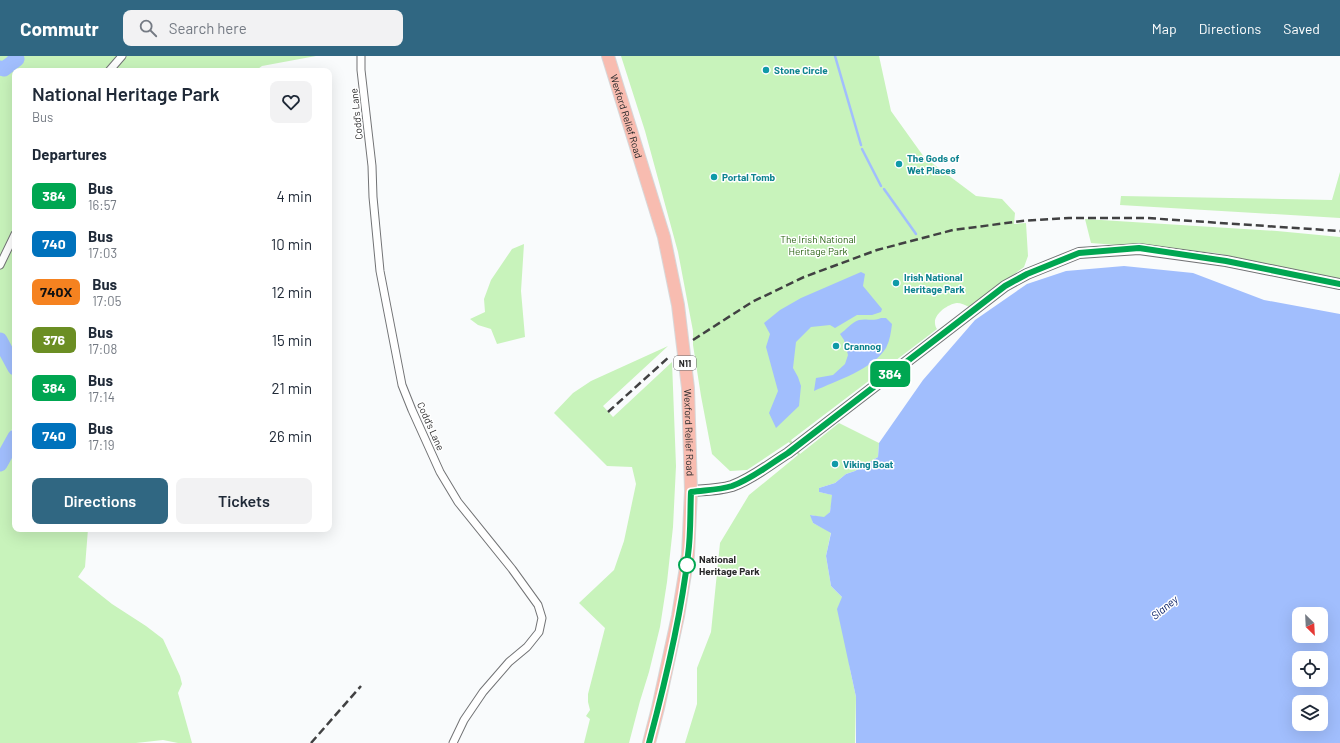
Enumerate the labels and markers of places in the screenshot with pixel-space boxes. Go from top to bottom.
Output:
place label: Stone Circle [774,64,828,76]
marker: Stone Circle [761,65,771,75]
place label: The Gods of Wet Places [907,152,960,176]
marker: The Gods of Wet Places [894,159,904,169]
place label: Portal Tomb [722,171,776,183]
marker: Portal Tomb [709,172,719,182]
place label: Irish National Heritage Park [904,271,965,295]
marker: Irish National Heritage Park [891,278,901,288]
place label: Crannog [844,340,882,352]
marker: Crannog [831,341,841,351]
place label: Viking Boat [843,458,894,470]
marker: Viking Boat [830,459,840,469]
place label: National Heritage Park [699,553,760,577]
marker: National Heritage Park [678,556,696,574]

